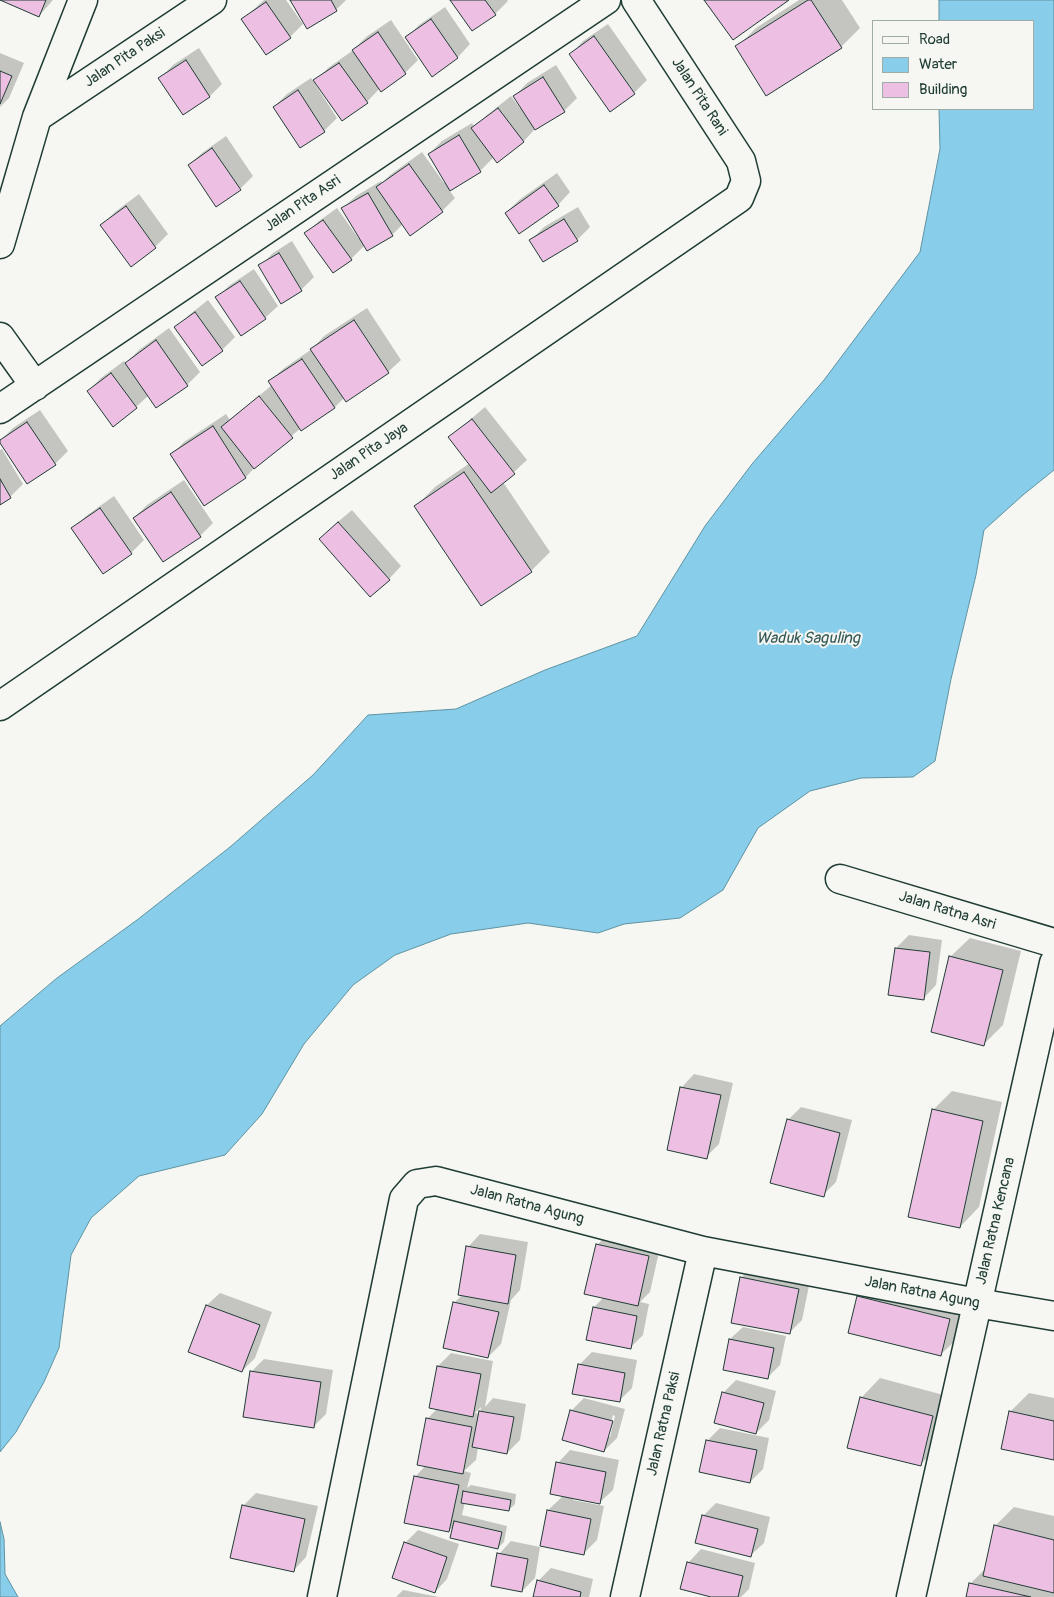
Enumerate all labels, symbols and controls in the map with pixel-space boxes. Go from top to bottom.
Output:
legend [872,20,1034,110]
street label: Jalan Pita Paksi [81,24,169,92]
text: Road [919,30,950,49]
street label: Jalan Pita Rani [667,55,731,139]
text: Water [919,55,957,74]
text: Building [919,80,967,99]
street label: Jalan Pita Asri [262,172,344,236]
street label: Jalan Pita Jaya [326,419,412,485]
water label: Waduk Saguling [756,629,860,649]
street label: Jalan Ratna Asri [896,888,998,934]
street label: Jalan Ratna Kencana [973,1156,1019,1286]
street label: Jalan Ratna Agung [468,1181,586,1229]
street label: Jalan Ratna Agung [863,1273,981,1313]
street label: Jalan Ratna Paksi [643,1370,685,1478]

